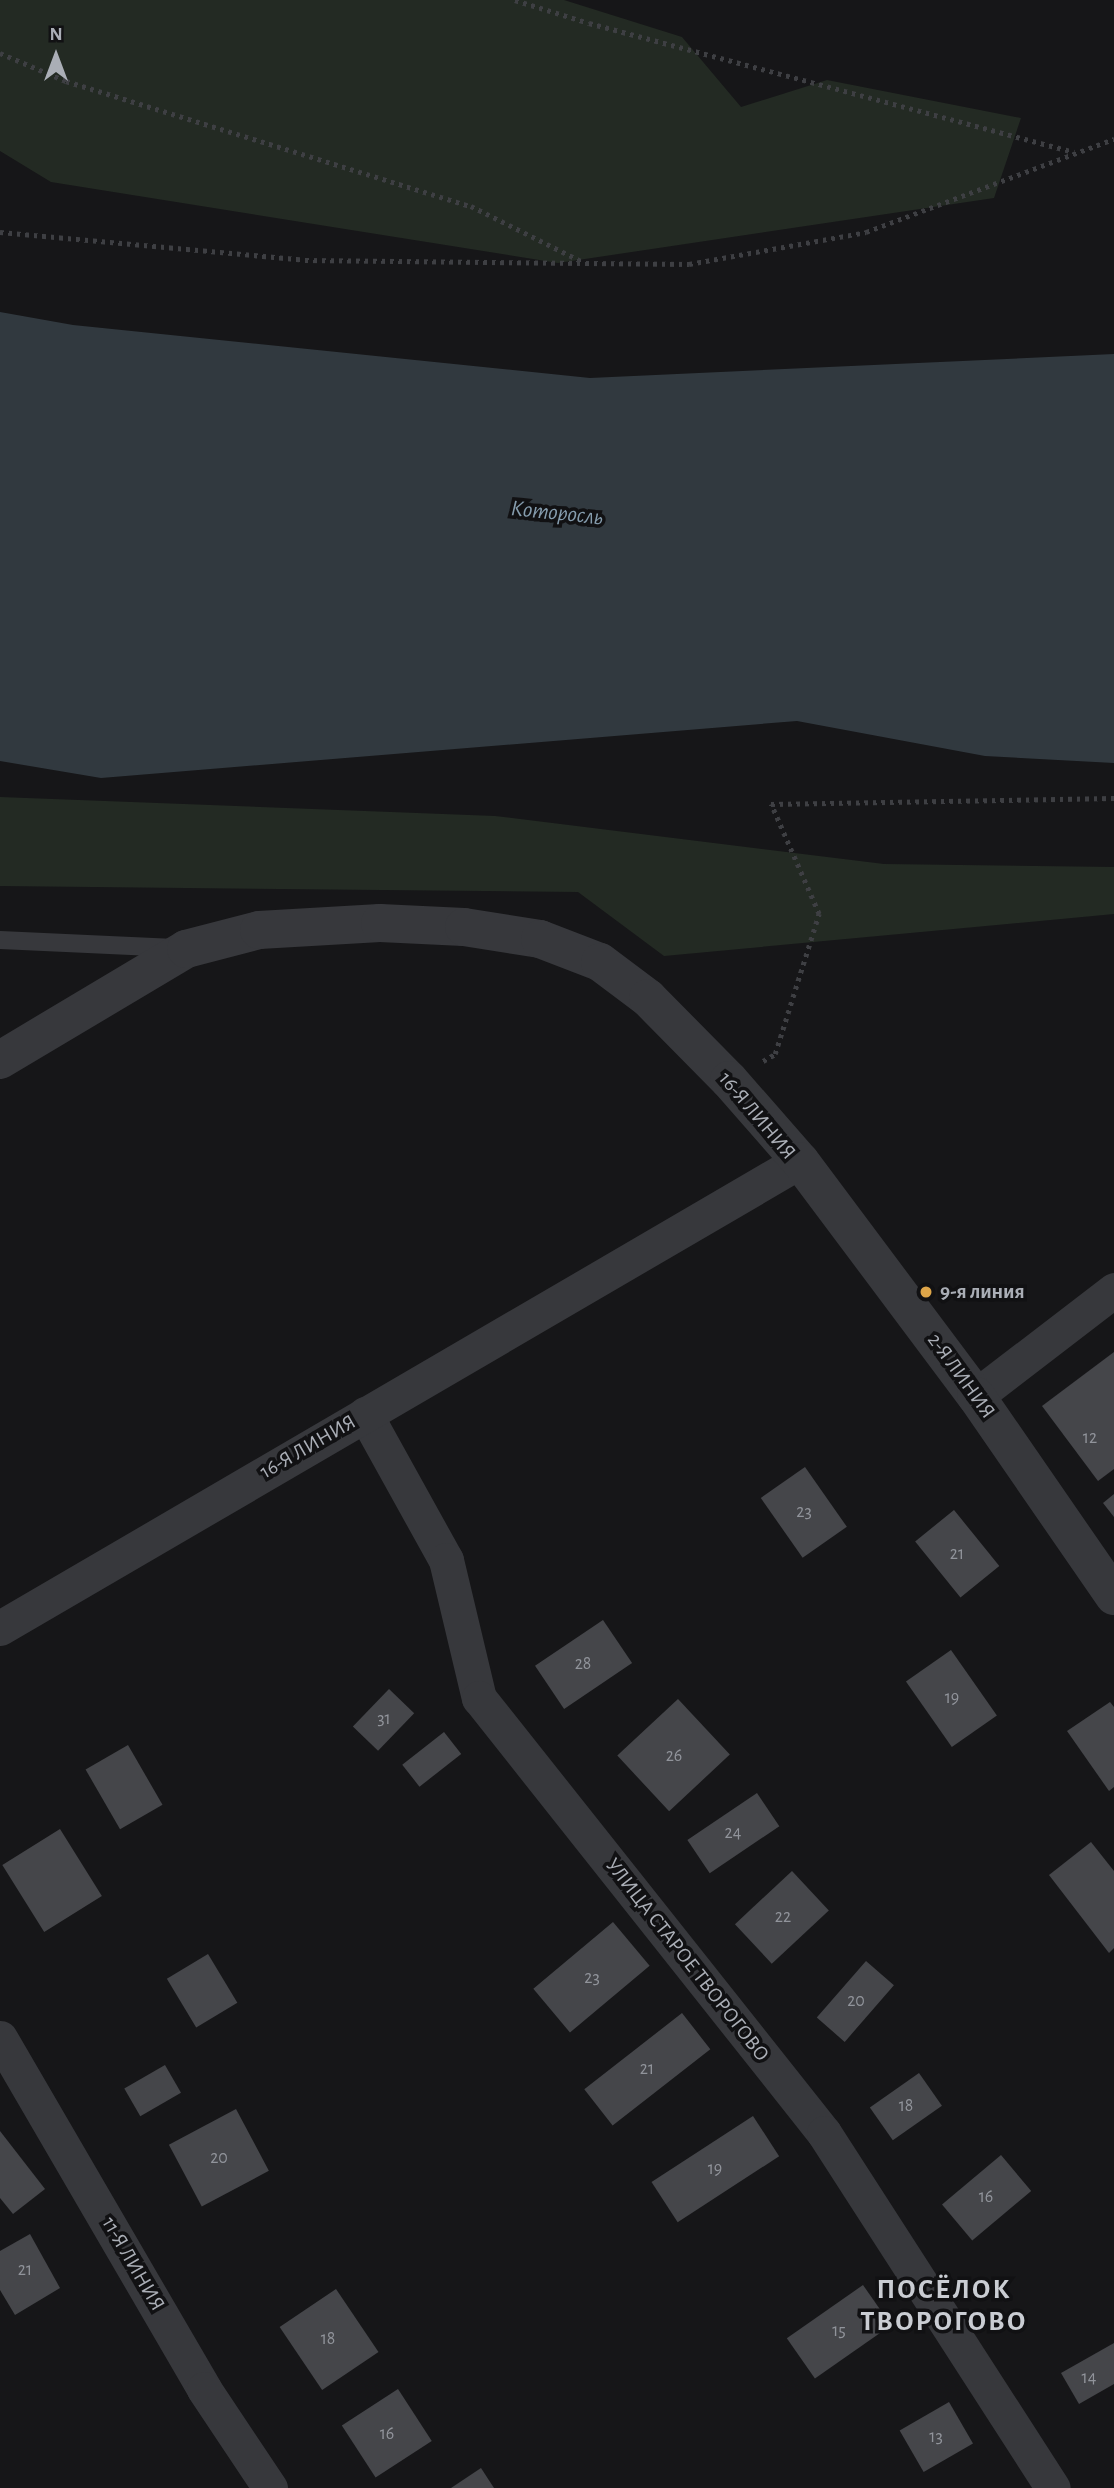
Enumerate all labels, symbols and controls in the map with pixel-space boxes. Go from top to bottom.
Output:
north arrow [21,21,91,91]
text: N [49,25,63,44]
water label: Которосль [510,495,604,533]
street label: 16-Я ЛИНИЯ [713,1067,801,1165]
place label: 9-я линия [940,1279,1025,1305]
marker: 9-я линия [918,1284,934,1300]
street label: 2-Я ЛИНИЯ [922,1328,1000,1424]
street label: 16-Я ЛИНИЯ [255,1409,361,1485]
house number: 12 [1083,1427,1097,1449]
house number: 23 [796,1501,812,1523]
house number: 21 [950,1543,964,1565]
house number: 28 [575,1653,591,1675]
house number: 19 [945,1687,959,1709]
house number: 31 [377,1708,391,1730]
house number: 26 [666,1745,682,1767]
house number: 24 [725,1822,741,1844]
street label: УЛИЦА СТАРОЕ ТВОРОГОВО [600,1853,774,2067]
house number: 22 [775,1906,791,1928]
house number: 23 [584,1967,600,1989]
house number: 20 [847,1990,865,2012]
house number: 21 [640,2058,654,2080]
house number: 18 [899,2095,913,2117]
house number: 20 [210,2147,228,2169]
house number: 19 [708,2158,722,2180]
house number: 16 [979,2186,993,2208]
street label: 11-Я ЛИНИЯ [96,2213,170,2315]
house number: 21 [18,2259,32,2281]
district label: ПОСЁЛОК ТВОРОГОВО [862,2273,1026,2339]
house number: 15 [832,2320,846,2342]
house number: 18 [321,2328,335,2350]
house number: 14 [1082,2367,1096,2389]
house number: 16 [380,2423,394,2445]
house number: 13 [929,2426,943,2448]

